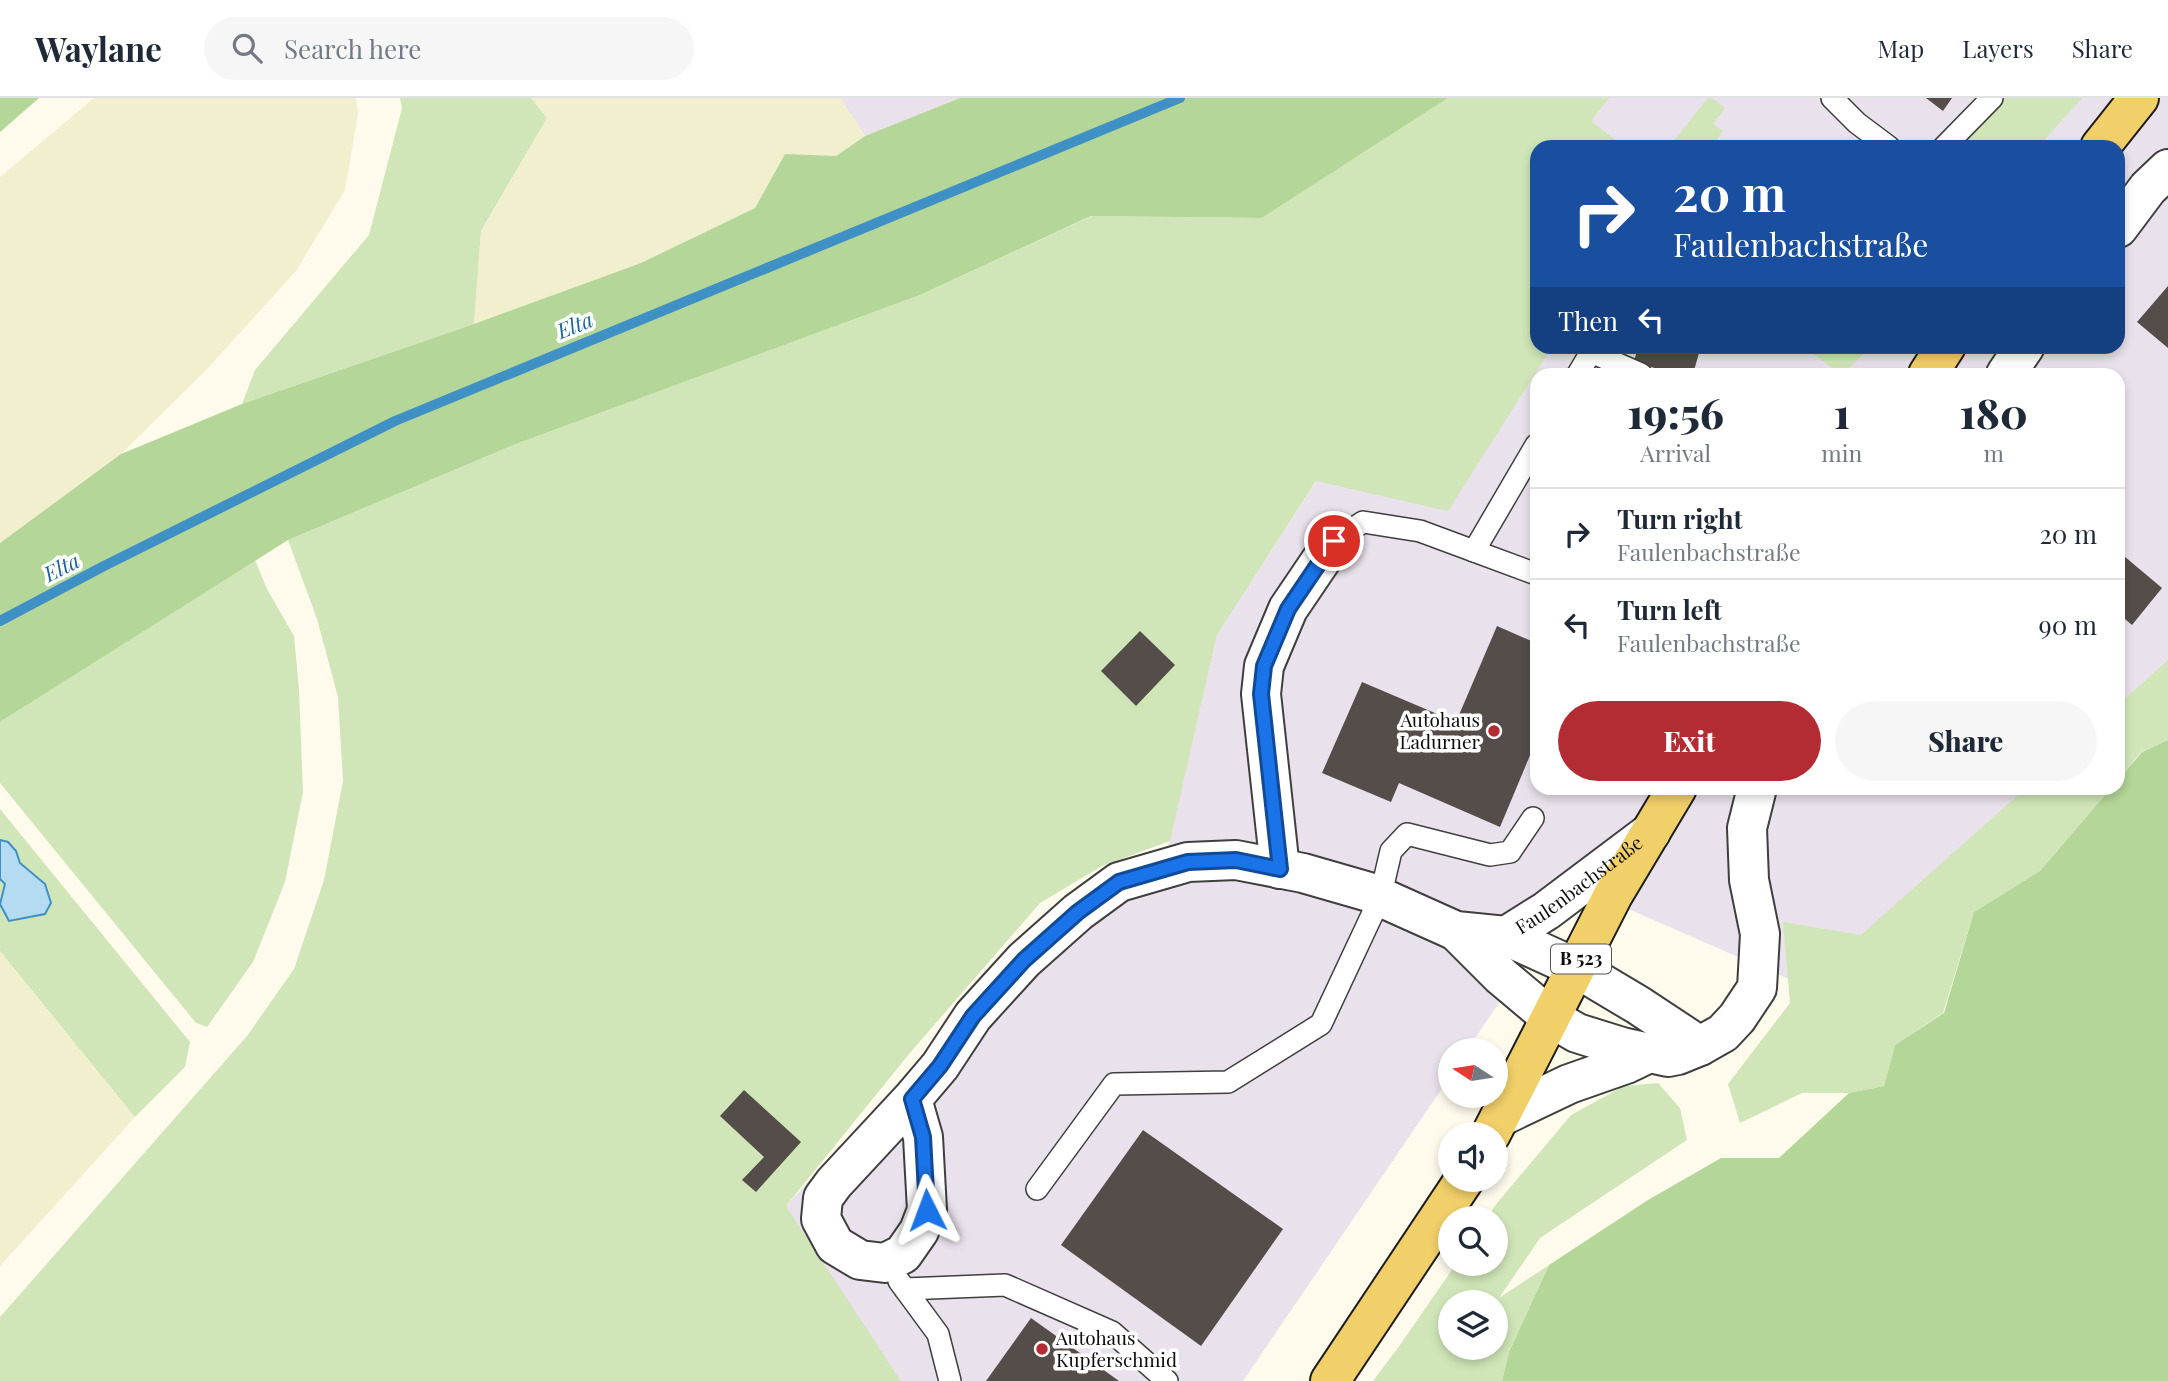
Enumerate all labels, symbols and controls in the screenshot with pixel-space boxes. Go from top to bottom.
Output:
search box [204,17,694,80]
text: Waylane [35,26,162,70]
icon: search [228,29,266,67]
text: Search here [284,31,421,66]
text: Map [1878,32,1924,64]
text: Layers [1962,32,2034,64]
text: Share [2072,32,2133,64]
text: 20 m [1673,159,1786,224]
icon: right [1558,168,1649,259]
text: Faulenbachstraße [1673,222,1928,265]
icon: left [1632,301,1670,339]
text: Then [1558,303,1618,338]
water label: Elta [551,304,596,344]
text: 19:56 [1627,384,1724,440]
text: 1 [1834,384,1850,440]
text: 180 [1960,384,2028,440]
text: Arrival [1640,437,1711,468]
text: min [1821,437,1862,468]
text: m [1983,437,2004,468]
text: Turn right [1617,501,1743,536]
pin [1304,511,1364,571]
icon: right [1558,515,1596,553]
text: 20 m [2039,516,2097,551]
icon: arrive [1315,522,1353,560]
text: Faulenbachstraße [1617,536,1801,567]
water label: Elta [38,545,84,587]
text: Turn left [1617,592,1722,627]
icon: left [1558,606,1596,644]
text: 90 m [2039,607,2097,642]
text: Faulenbachstraße [1617,627,1801,658]
button: Exit [1558,701,1821,781]
button: Share [1835,701,2097,781]
place label: Autohaus Ladurner [1399,706,1481,754]
marker: Autohaus Ladurner [1486,723,1502,739]
street label: Faulenbachstraße [1510,829,1647,939]
road number: B 523 [1551,944,1611,974]
north arrow [1438,1038,1508,1108]
map controls [1438,1038,1508,1360]
button: sound [1438,1122,1508,1192]
position arrow [890,1173,964,1247]
button: search [1438,1206,1508,1276]
button: layers [1438,1290,1508,1360]
place label: Autohaus Kupferschmid [1055,1324,1177,1372]
marker: Autohaus Kupferschmid [1034,1341,1050,1357]

